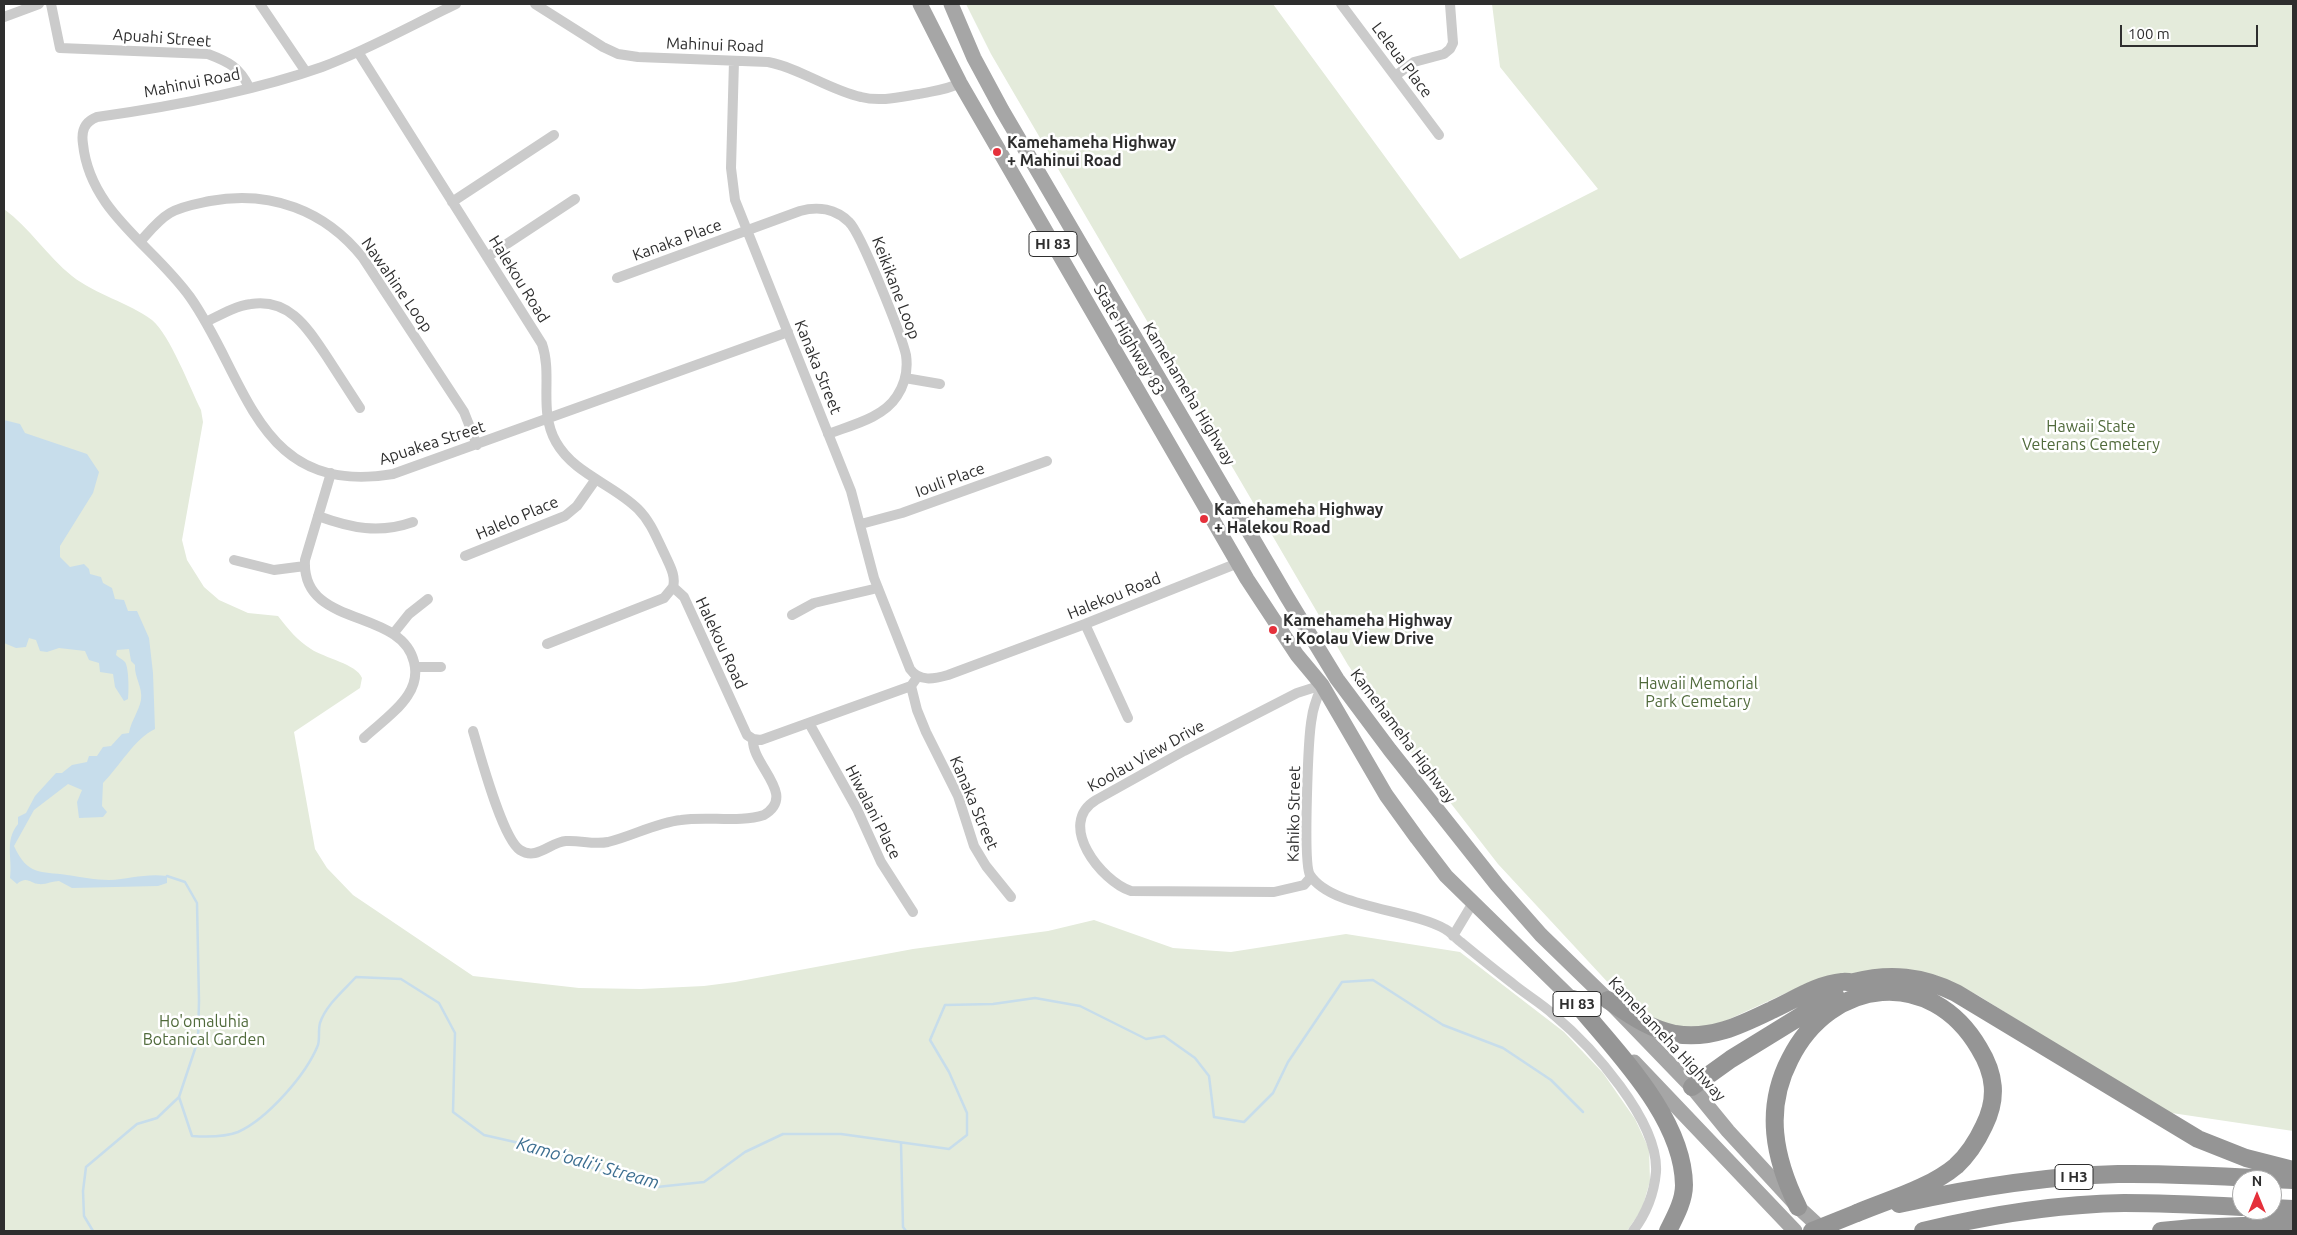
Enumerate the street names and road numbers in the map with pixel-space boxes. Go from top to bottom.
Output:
street label: Leleua Place [1367,19,1437,101]
street label: Apuahi Street [112,25,212,51]
street label: Mahinui Road [666,34,764,56]
street label: Mahinui Road [142,64,242,102]
street label: Kanaka Place [630,215,724,265]
street label: Halekou Road [485,232,553,326]
road number: HI 83 [1029,232,1077,256]
street label: Nawahine Loop [357,234,437,336]
street label: Keikikane Loop [868,234,924,342]
street label: State Highway 83 [1089,281,1169,399]
street label: Kanaka Street [790,317,846,417]
street label: Kamehameha Highway [1139,319,1239,469]
street label: Apuakea Street [377,417,487,469]
street label: Iouli Place [913,459,987,501]
street label: Halelo Place [473,492,561,544]
street label: Halekou Road [1064,569,1164,623]
street label: Halekou Road [691,594,751,692]
street label: Kamehameha Highway [1346,665,1460,807]
street label: Koolau View Drive [1084,716,1208,796]
street label: Kanaka Street [946,753,1002,853]
street label: Hiwalani Place [841,762,905,862]
street label: Kahiko Street [1284,766,1304,862]
street label: Kamehameha Highway [1604,973,1730,1105]
road number: HI 83 [1553,992,1601,1016]
road number: I H3 [2055,1164,2093,1190]

